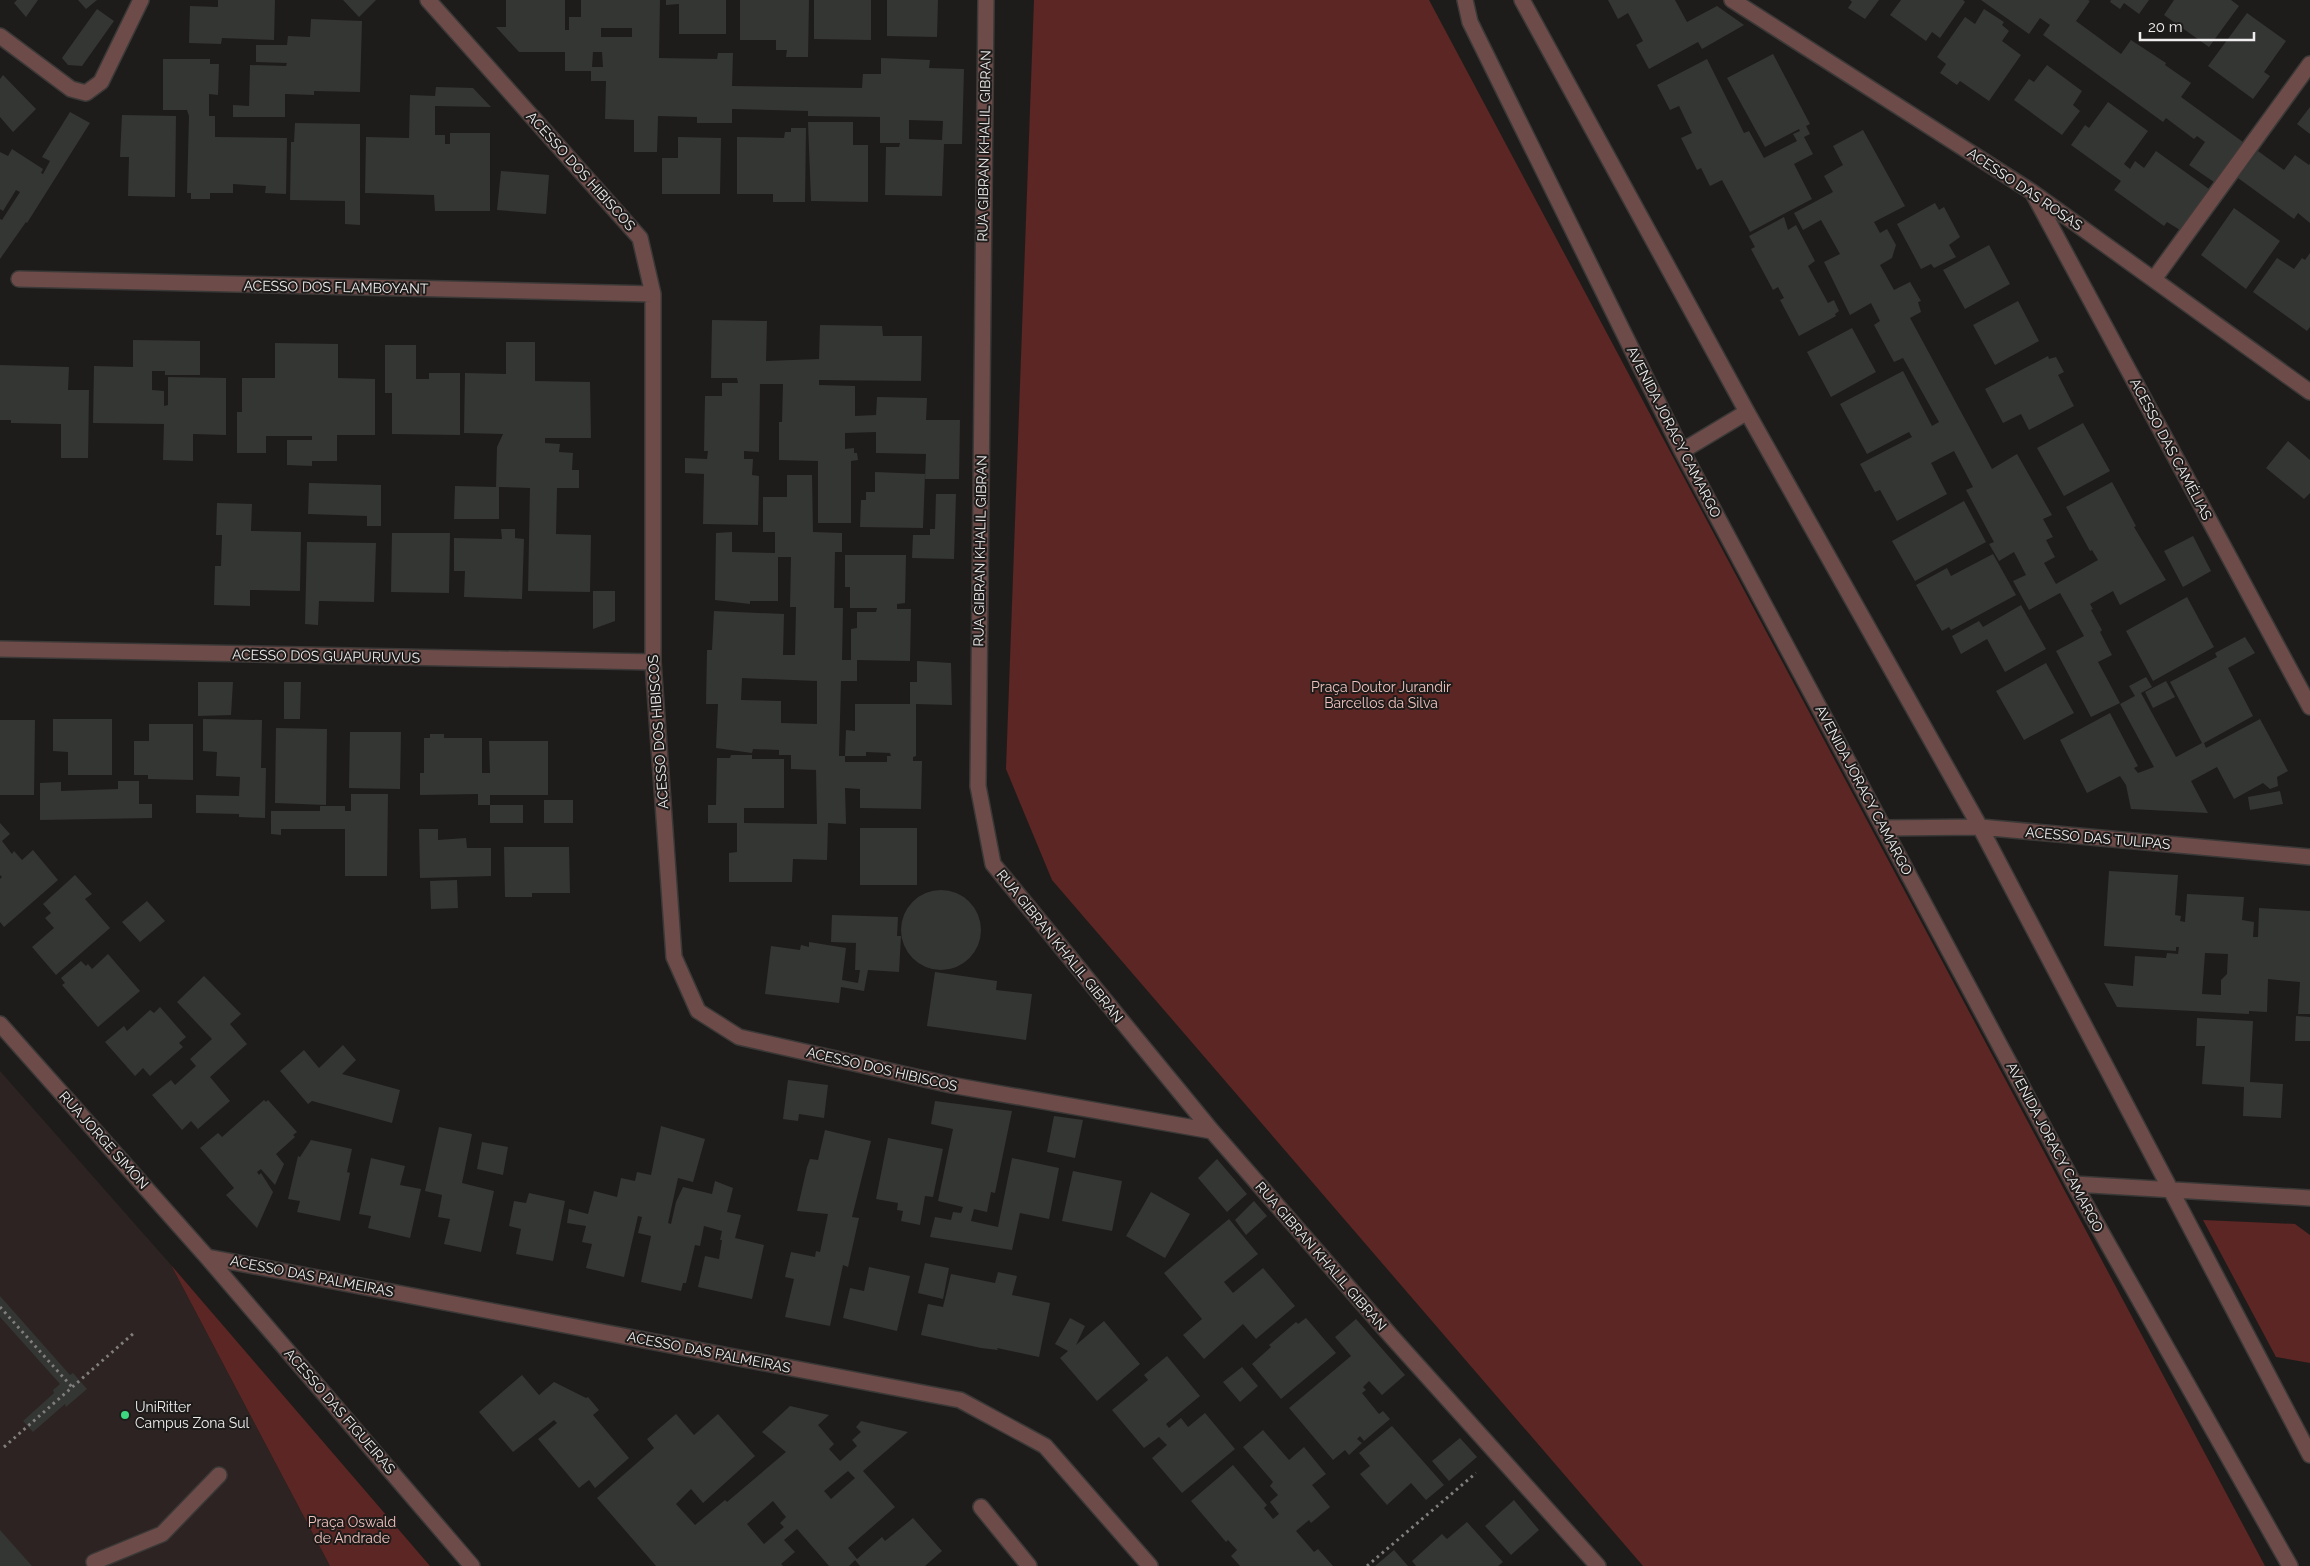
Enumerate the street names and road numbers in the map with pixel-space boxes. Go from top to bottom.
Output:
street label: RUA GIBRAN KHALIL GIBRAN [974,50,994,242]
street label: ACESSO DOS HIBISCOS [523,108,639,234]
street label: ACESSO DAS ROSAS [1965,145,2086,234]
street label: ACESSO DOS FLAMBOYANT [243,277,429,297]
street label: AVENIDA JORACY CAMARGO [1624,344,1724,520]
street label: ACESSO DAS CAMÉLIAS [2127,375,2216,523]
street label: RUA GIBRAN KHALIL GIBRAN [970,455,990,647]
street label: ACESSO DOS GUAPURUVUS [232,646,421,666]
street label: ACESSO DOS HIBISCOS [645,654,671,810]
street label: AVENIDA JORACY CAMARGO [1812,702,1916,878]
street label: ACESSO DAS TULIPAS [2025,824,2172,852]
street label: RUA GIBRAN KHALIL GIBRAN [993,867,1127,1025]
street label: ACESSO DOS HIBISCOS [805,1044,960,1094]
street label: AVENIDA JORACY CAMARGO [2003,1059,2107,1235]
street label: RUA JORGE SIMON [56,1088,152,1192]
street label: RUA GIBRAN KHALIL GIBRAN [1252,1178,1390,1334]
street label: ACESSO DAS PALMEIRAS [229,1252,396,1300]
street label: ACESSO DAS PALMEIRAS [626,1328,793,1376]
street label: ACESSO DAS FIGUEIRAS [281,1345,399,1477]

